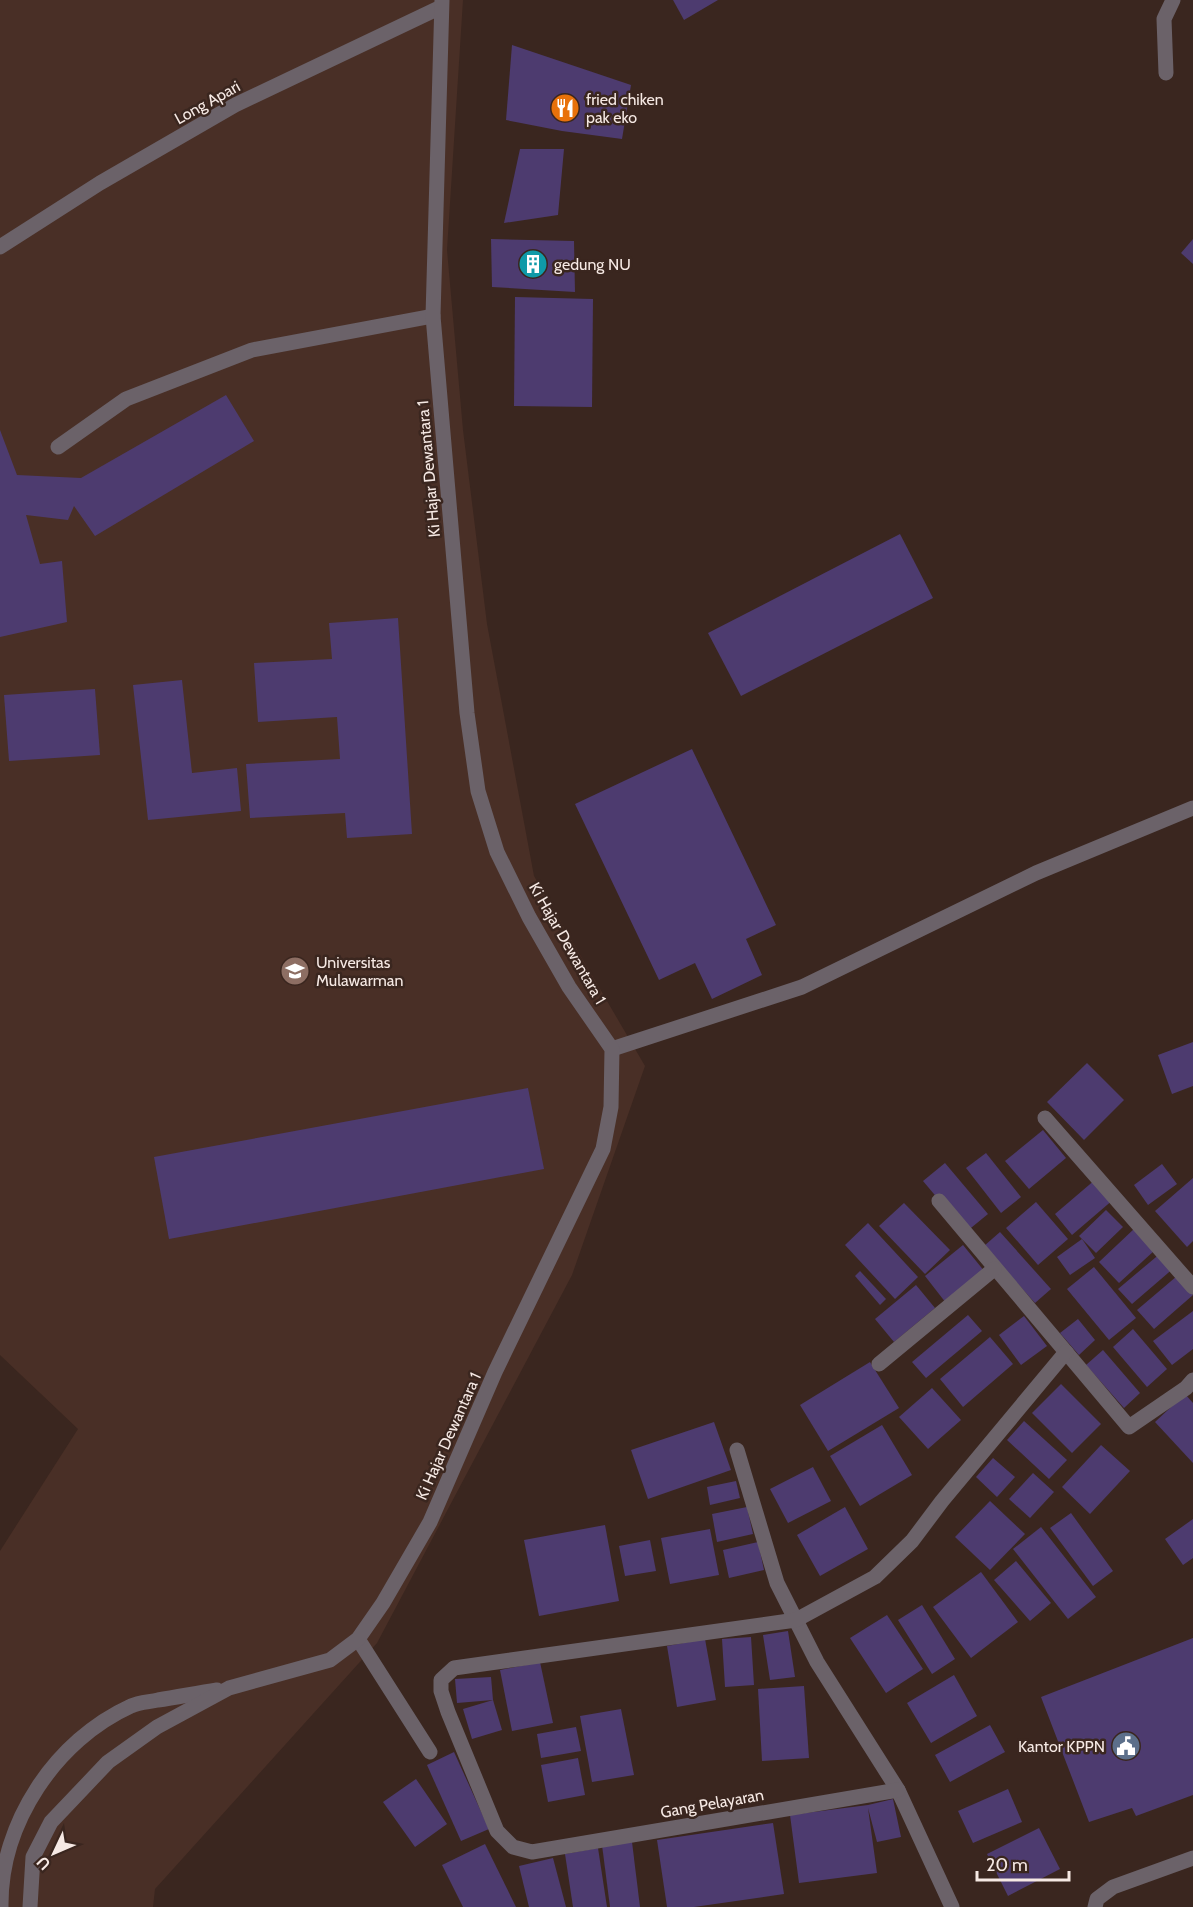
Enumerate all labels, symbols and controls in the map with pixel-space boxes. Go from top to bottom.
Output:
street label: Long Apari [171,77,243,128]
place label: fried chiken pak eko [586,90,664,127]
restaurant icon: fried chiken pak eko [549,92,581,124]
building icon: gedung NU [517,248,549,280]
place label: gedung NU [554,255,631,274]
street label: Ki Hajar Dewantara 1 [413,400,444,538]
street label: Ki Hajar Dewantara 1 [525,879,610,1007]
place label: Universitas Mulawarman [316,953,403,990]
school or university icon: Universitas Mulawarman [279,955,311,987]
street label: Ki Hajar Dewantara 1 [412,1370,485,1503]
public building icon: Kantor KPPN [1110,1730,1142,1762]
place label: Kantor KPPN [1018,1737,1105,1756]
street label: Gang Pelayaran [659,1785,765,1822]
north arrow [24,1823,84,1883]
scale bar [977,1844,1068,1882]
text: U [33,1852,54,1874]
text: 20 m [986,1854,1028,1876]

